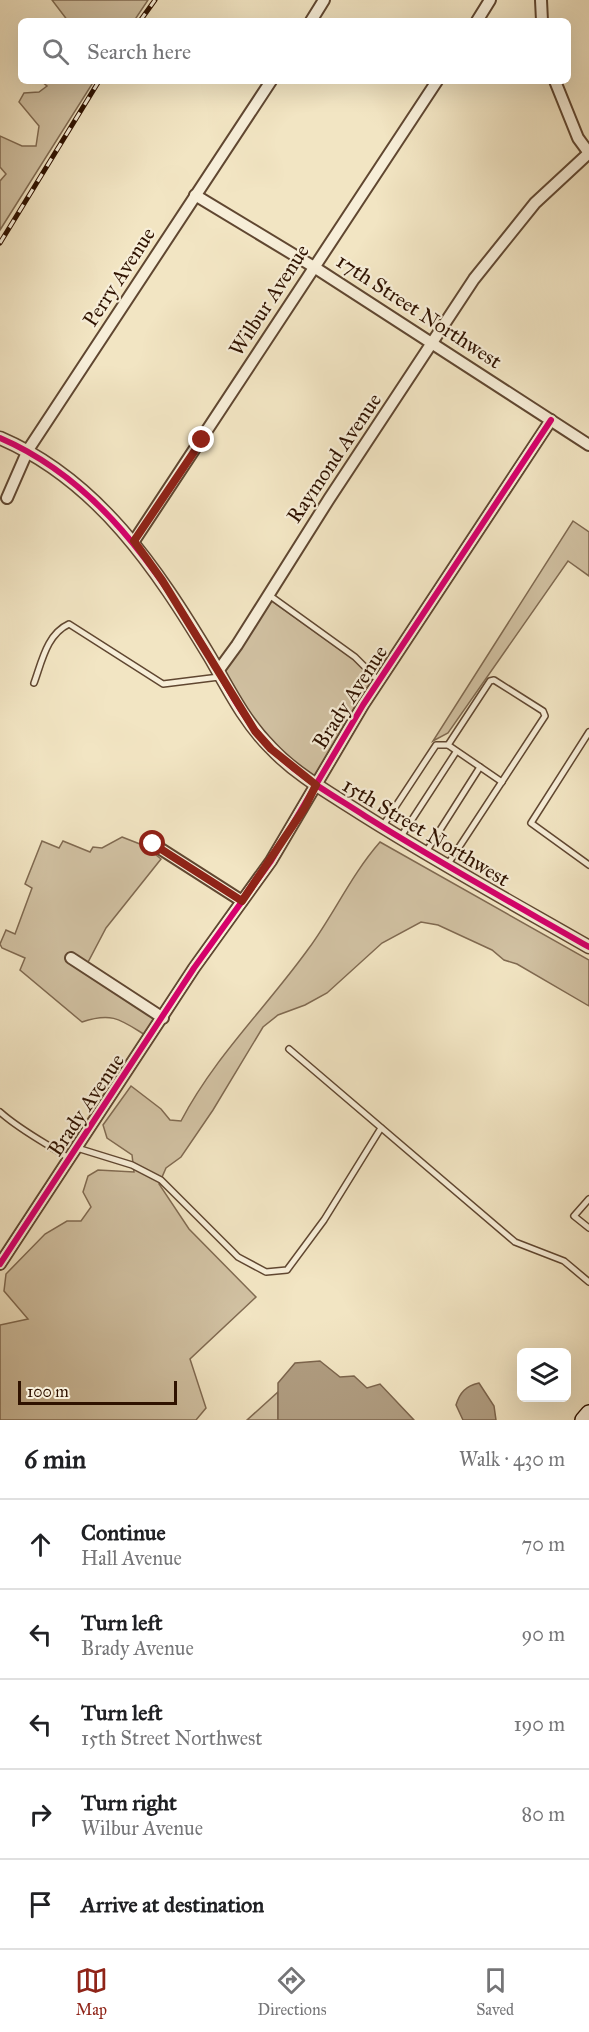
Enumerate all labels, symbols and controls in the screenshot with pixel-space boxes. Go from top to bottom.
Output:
search box [18,18,571,84]
icon: search [39,35,72,68]
text: Search here [87,38,191,65]
street label: Perry Avenue [77,222,161,332]
street label: Wilbur Avenue [223,239,315,361]
street label: 17th Street Northwest [331,248,507,375]
street label: Raymond Avenue [281,388,387,528]
route end [188,426,214,452]
street label: Brady Avenue [307,640,393,754]
street label: 15th Street Northwest [338,772,515,892]
route start [139,830,165,856]
street label: Brady Avenue [42,1048,130,1161]
map controls [517,1348,571,1402]
button: layers [517,1348,571,1402]
scale bar [18,1378,177,1406]
text: 100 m [27,1382,69,1401]
text: 6 min [24,1443,86,1475]
text: Walk · 430 m [459,1447,565,1471]
text: Continue [81,1519,166,1546]
icon: ahead [24,1528,57,1561]
text: 70 m [522,1532,565,1556]
text: Hall Avenue [81,1546,182,1570]
text: Turn left [81,1609,163,1636]
icon: left [24,1618,57,1651]
text: 90 m [522,1622,565,1646]
text: Brady Avenue [81,1636,194,1660]
text: Turn left [81,1699,163,1726]
icon: left [24,1708,57,1741]
text: 190 m [514,1712,565,1736]
text: 15th Street Northwest [81,1726,262,1750]
text: Turn right [81,1789,177,1816]
icon: right [24,1798,57,1831]
text: 80 m [522,1802,565,1826]
text: Wilbur Avenue [81,1816,203,1840]
icon: arrive [24,1888,57,1921]
text: Arrive at destination [81,1891,264,1918]
tab: Map [75,1964,108,2019]
tab: Directions [258,1964,326,2019]
tab: Saved [476,1964,514,2019]

